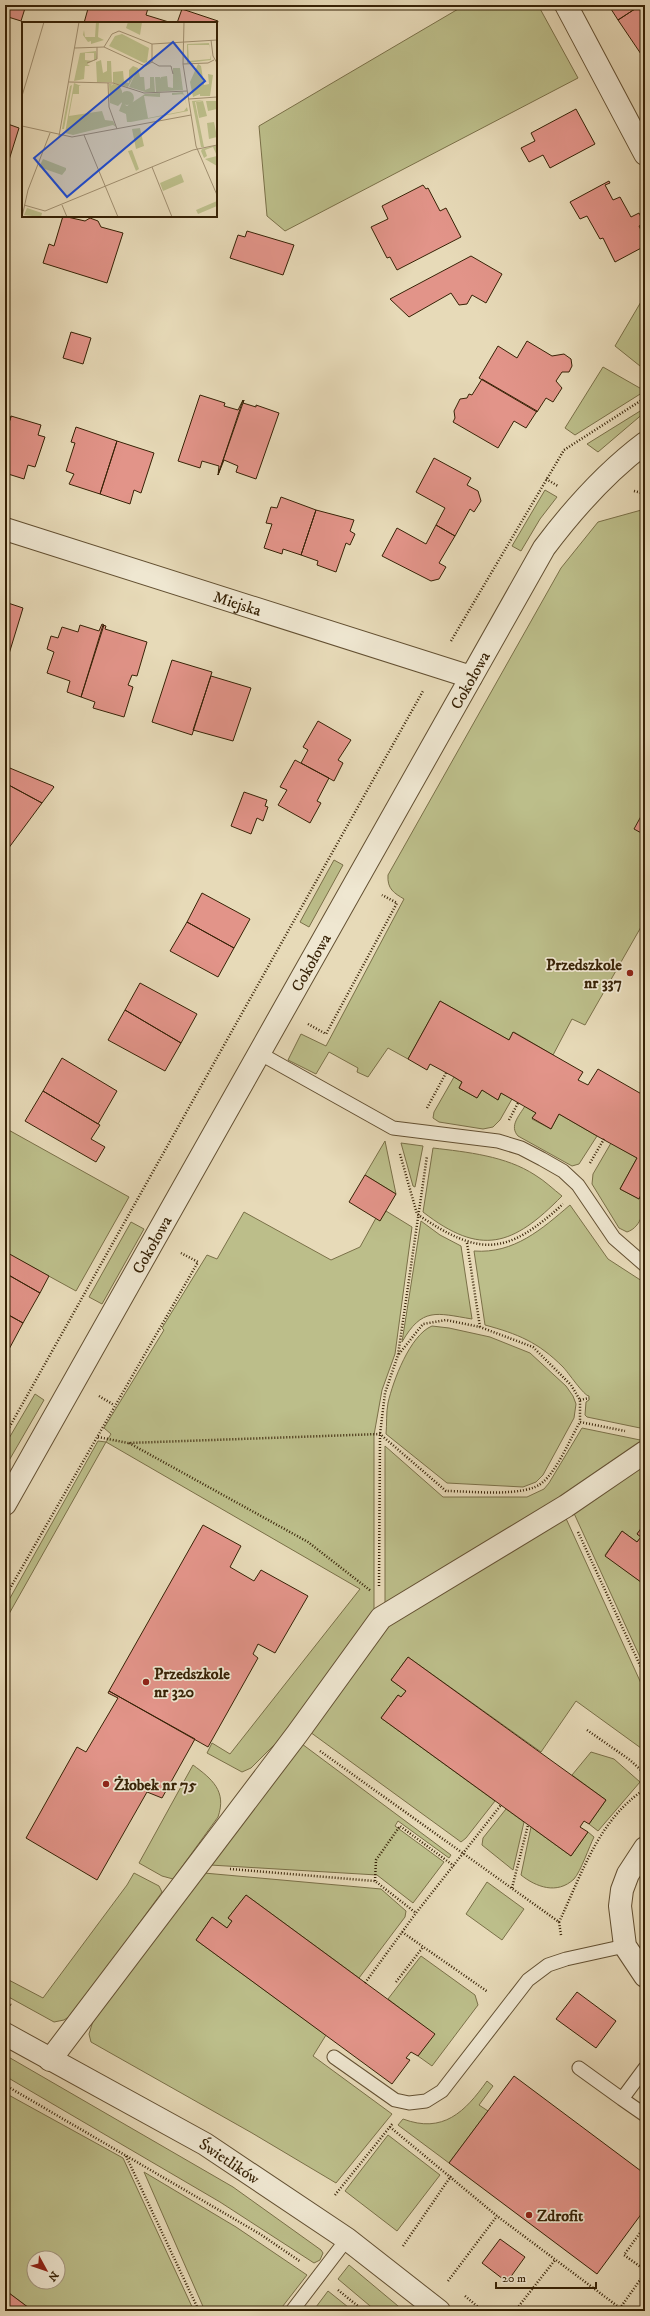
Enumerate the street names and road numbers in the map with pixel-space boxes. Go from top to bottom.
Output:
street label: Miejska [211,587,264,621]
street label: Cokołowa [446,648,495,713]
street label: Cokołowa [287,930,336,995]
street label: Cokołowa [128,1212,177,1277]
street label: Świetlików [195,2134,264,2189]

